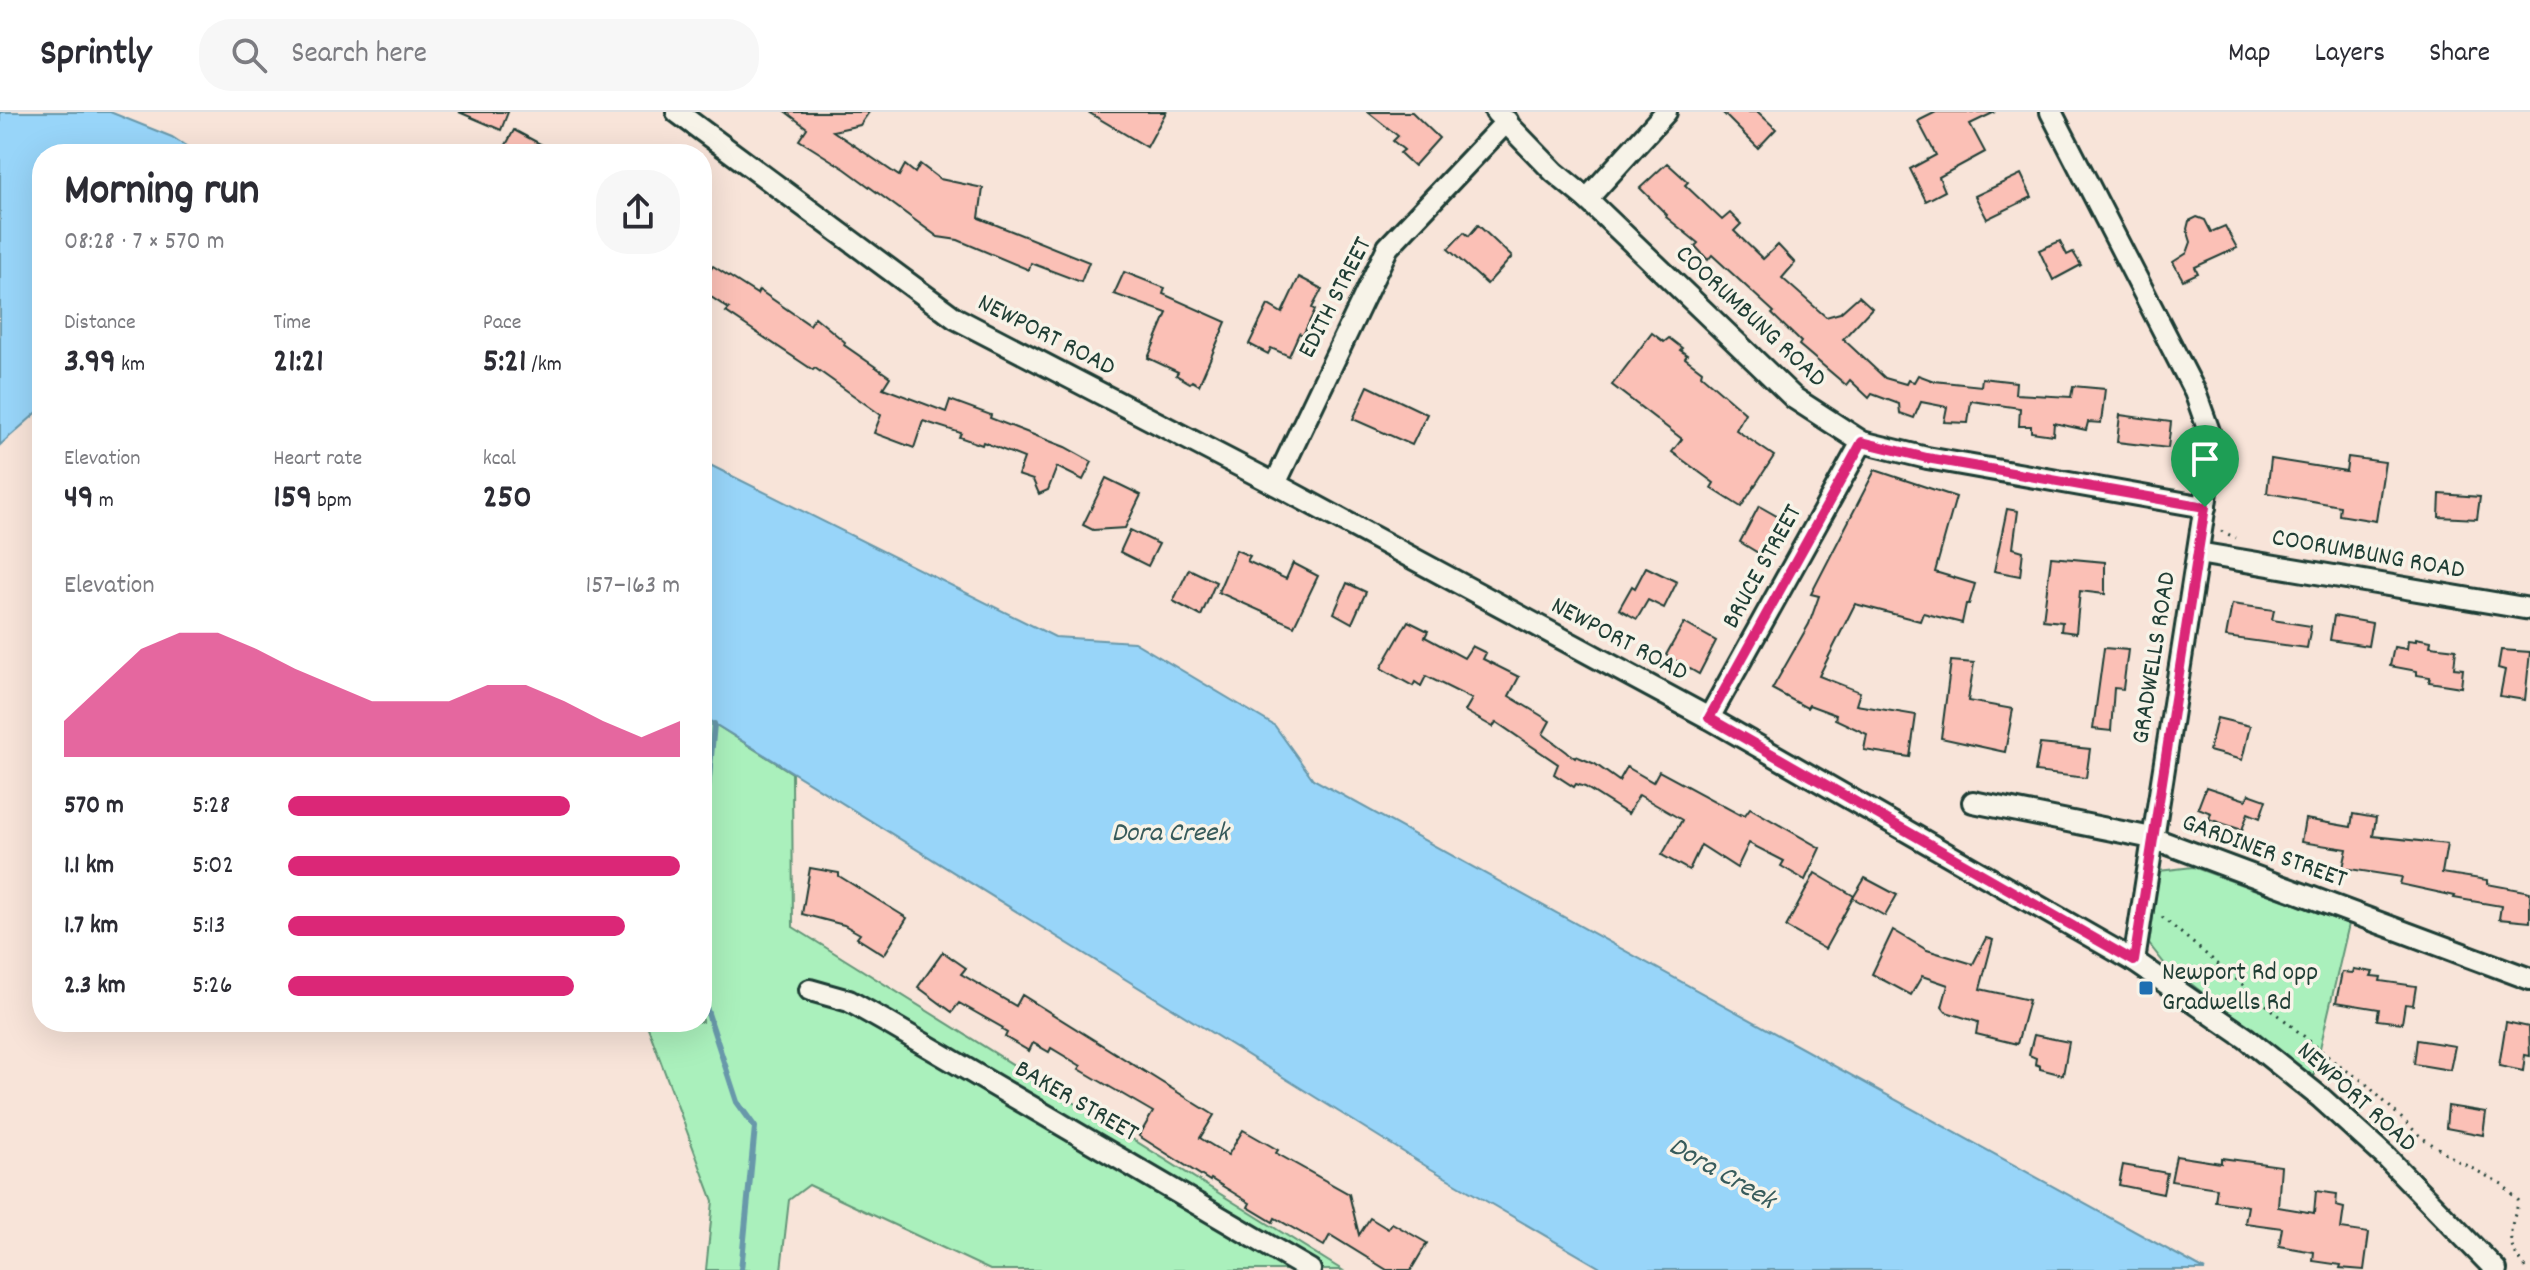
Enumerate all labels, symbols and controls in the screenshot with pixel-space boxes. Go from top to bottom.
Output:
search box [199,19,759,91]
text: Sprintly [40,28,151,83]
icon: search [227,33,271,77]
text: Search here [291,34,427,77]
text: Map [2228,35,2271,75]
text: Layers [2315,35,2385,75]
text: Share [2429,35,2490,75]
text: Morning run [64,162,259,225]
button: share [596,170,680,254]
text: 08:28 · 7 × 570 m [64,224,225,261]
street label: EDITH STREET [1290,230,1383,365]
street label: COORUMBUNG ROAD [1666,237,1834,397]
street label: NEWPORT ROAD [971,285,1121,387]
text: Distance [64,308,136,339]
text: Time [273,308,311,339]
text: Pace [483,308,522,339]
text: 3.99 [64,339,116,388]
text: 21:21 [273,339,324,388]
text: 5:21 [483,339,526,388]
text: km [116,350,145,381]
text: /km [526,350,562,381]
pin [2171,425,2239,507]
icon: arrive [2183,437,2227,481]
text: Elevation [64,444,141,475]
text: Heart rate [273,444,362,475]
text: kcal [483,444,516,475]
text: 49 [64,475,94,524]
text: 159 [273,475,312,524]
text: 250 [483,475,532,524]
text: m [94,486,114,517]
text: bpm [312,486,352,517]
street label: BRUCE STREET [1714,498,1813,636]
street label: COORUMBUNG ROAD [2269,520,2467,590]
text: Elevation [64,568,154,605]
text: 157–163 m [586,568,680,605]
street label: GRADWELLS ROAD [2123,569,2187,747]
street label: NEWPORT ROAD [1544,588,1694,692]
text: 570 m [64,788,124,825]
text: 5:28 [192,788,230,825]
street label: GARDINER STREET [2176,805,2352,899]
water label: Dora Creek [1111,815,1231,855]
text: 1.1 km [64,848,114,885]
text: 5:02 [192,848,234,885]
text: 1.7 km [64,908,118,945]
text: 5:13 [192,908,226,945]
place label: Newport Rd opp Gradwells Rd [2162,955,2318,1022]
text: 2.3 km [64,968,126,1005]
text: 5:26 [192,968,232,1005]
marker: Newport Rd opp Gradwells Rd [2137,979,2155,997]
street label: NEWPORT ROAD [2288,1034,2424,1162]
street label: BAKER STREET [1007,1052,1145,1153]
water label: Dora Creek [1660,1128,1784,1223]

